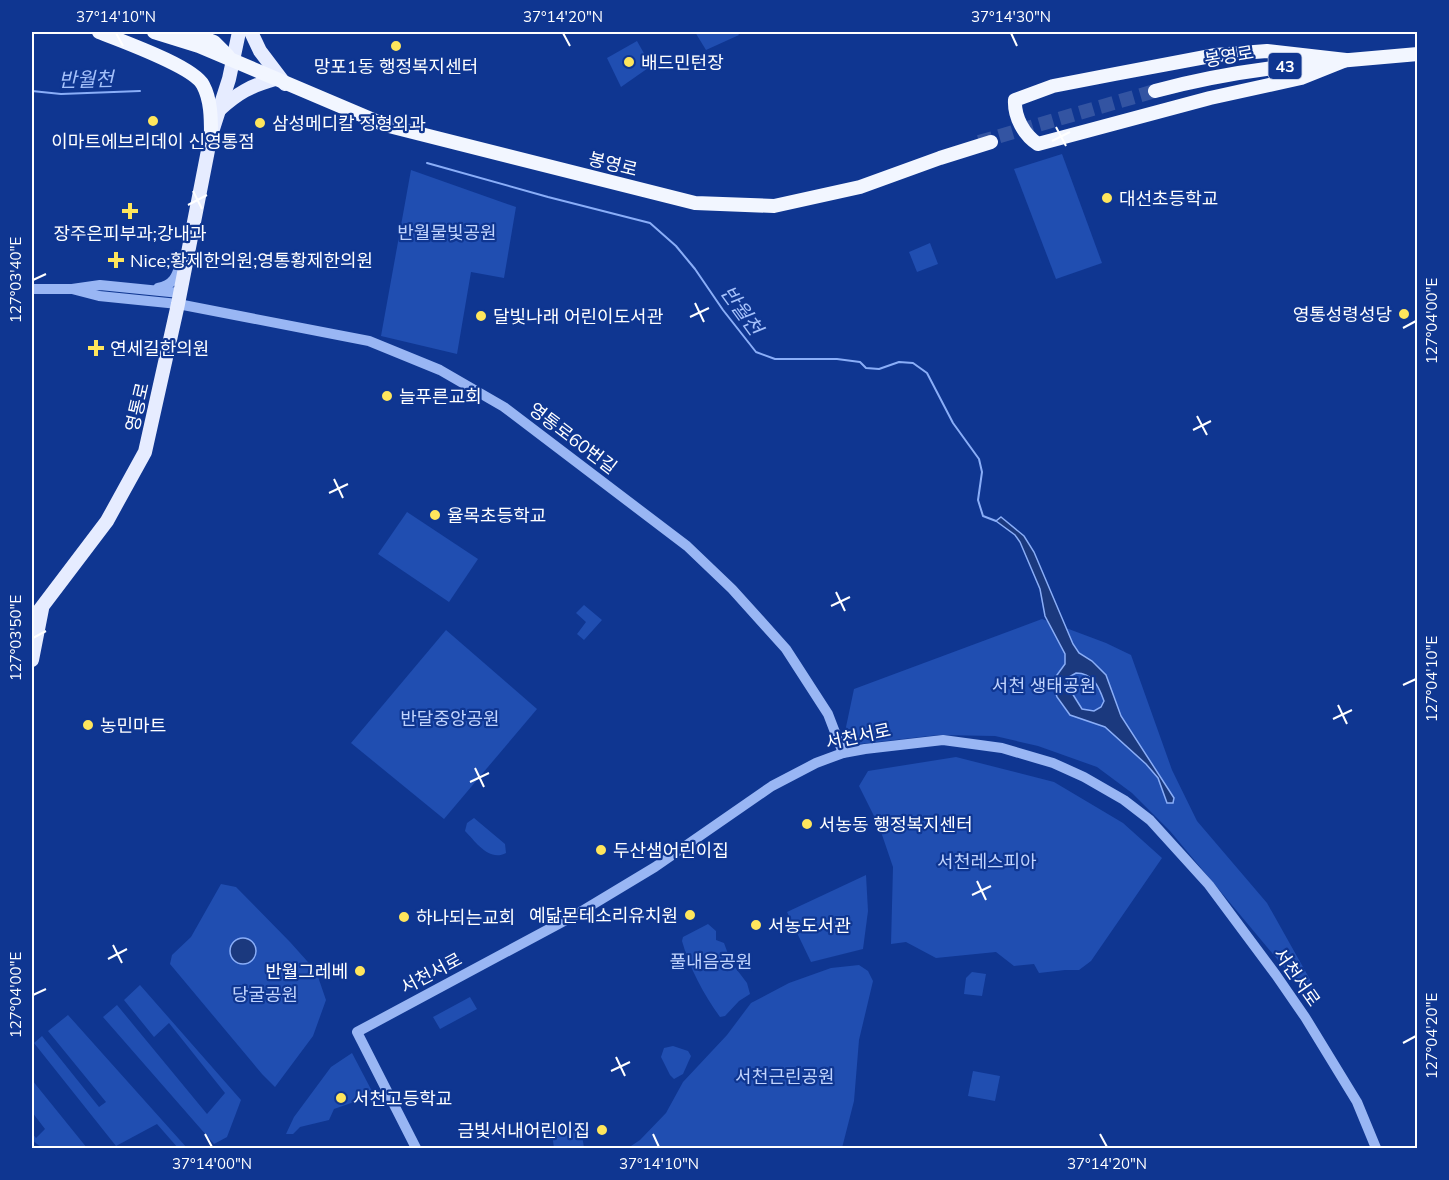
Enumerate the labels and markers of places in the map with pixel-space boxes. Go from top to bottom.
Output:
marker: 망포1동 행정복지센터 [389,39,403,53]
place label: 배드민턴장 [641,51,724,74]
place label: 망포1동 행정복지센터 [314,55,478,78]
marker: 배드민턴장 [622,55,636,69]
place label: 삼성메디칼 정형외과 [272,112,426,135]
marker: 이마트에브리데이 신영통점 [146,114,160,128]
marker: 삼성메디칼 정형외과 [253,116,267,130]
place label: 이마트에브리데이 신영통점 [51,130,255,153]
place label: 대선초등학교 [1119,187,1218,210]
marker: 대선초등학교 [1100,191,1114,205]
marker: 장주은피부과;강내과 [121,202,139,220]
place label: 장주은피부과;강내과 [53,222,207,245]
place label: Nice;황제한의원;영통황제한의원 [130,249,373,272]
marker: Nice;황제한의원;영통황제한의원 [107,251,125,269]
place label: 영통성령성당 [1293,303,1392,326]
place label: 달빛나래 어린이도서관 [493,305,664,328]
marker: 영통성령성당 [1397,307,1411,321]
marker: 달빛나래 어린이도서관 [474,309,488,323]
place label: 연세길한의원 [110,337,209,360]
marker: 연세길한의원 [87,339,105,357]
place label: 늘푸른교회 [399,385,482,408]
marker: 늘푸른교회 [380,389,394,403]
place label: 율목초등학교 [447,504,546,527]
marker: 율목초등학교 [428,508,442,522]
place label: 농민마트 [100,714,166,737]
marker: 농민마트 [81,718,95,732]
place label: 서농동 행정복지센터 [819,813,973,836]
marker: 서농동 행정복지센터 [800,817,814,831]
place label: 두산샘어린이집 [613,839,729,862]
marker: 두산샘어린이집 [594,843,608,857]
place label: 예닮몬테소리유치원 [529,904,678,927]
place label: 하나되는교회 [416,906,515,929]
marker: 예닮몬테소리유치원 [683,908,697,922]
marker: 하나되는교회 [397,910,411,924]
place label: 서농도서관 [768,914,851,937]
marker: 서농도서관 [749,918,763,932]
place label: 반월그레베 [265,960,348,983]
marker: 반월그레베 [353,964,367,978]
place label: 서천고등학교 [353,1087,452,1110]
marker: 서천고등학교 [334,1091,348,1105]
place label: 금빛서내어린이집 [458,1119,590,1142]
marker: 금빛서내어린이집 [595,1123,609,1137]

